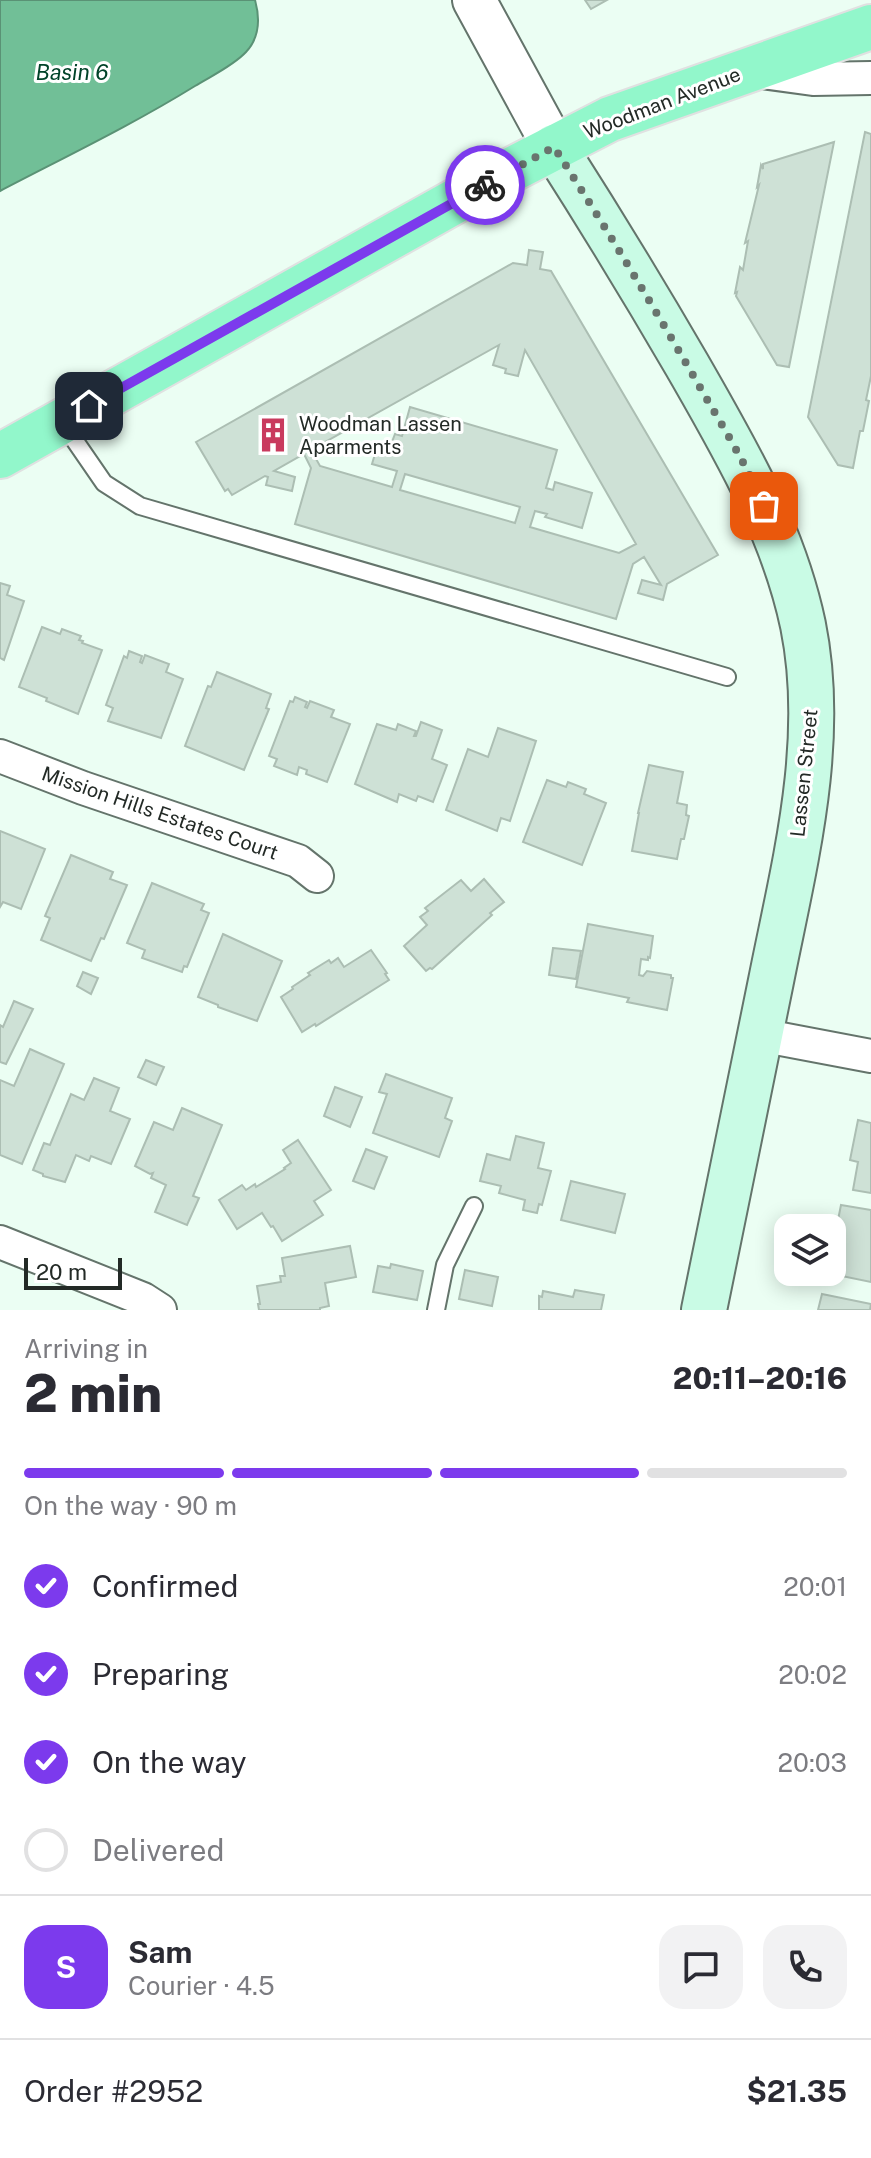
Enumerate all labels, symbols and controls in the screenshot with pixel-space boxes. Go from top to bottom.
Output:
water label: Basin 6 [36,59,108,85]
street label: Woodman Avenue [580,62,744,144]
courier [445,145,525,225]
icon: bike [463,163,507,207]
pin [55,372,123,440]
icon: home [67,384,111,428]
place label: Woodman Lassen Aparments [299,412,462,459]
building icon: Woodman Lassen Aparments [254,416,292,454]
pin [730,472,798,540]
icon: bag [742,484,786,528]
street label: Lassen Street [785,708,823,838]
street label: Mission Hills Estates Court [39,761,281,865]
map controls [774,1214,846,1286]
button: layers [774,1214,846,1286]
scale bar [24,1254,122,1290]
text: 20 m [36,1259,87,1285]
text: Arriving in [24,1333,148,1364]
text: 20:11–20:16 [673,1360,847,1396]
text: 2 min [24,1363,162,1424]
text: On the way · 90 m [24,1490,237,1521]
icon: check [24,1564,68,1608]
text: Confirmed [92,1568,238,1604]
text: 20:01 [783,1571,847,1602]
icon: check [24,1652,68,1696]
text: Preparing [92,1656,229,1692]
text: 20:02 [778,1659,847,1690]
icon: check [24,1740,68,1784]
text: On the way [92,1744,246,1780]
text: 20:03 [778,1747,847,1778]
text: Delivered [92,1832,224,1868]
button: chat [659,1925,743,2009]
button: phone [763,1925,847,2009]
text: Sam [128,1934,192,1970]
text: S [56,1949,76,1985]
text: Courier · 4.5 [128,1970,275,2001]
text: Order #2952 [24,2073,203,2109]
text: $21.35 [746,2073,847,2109]

